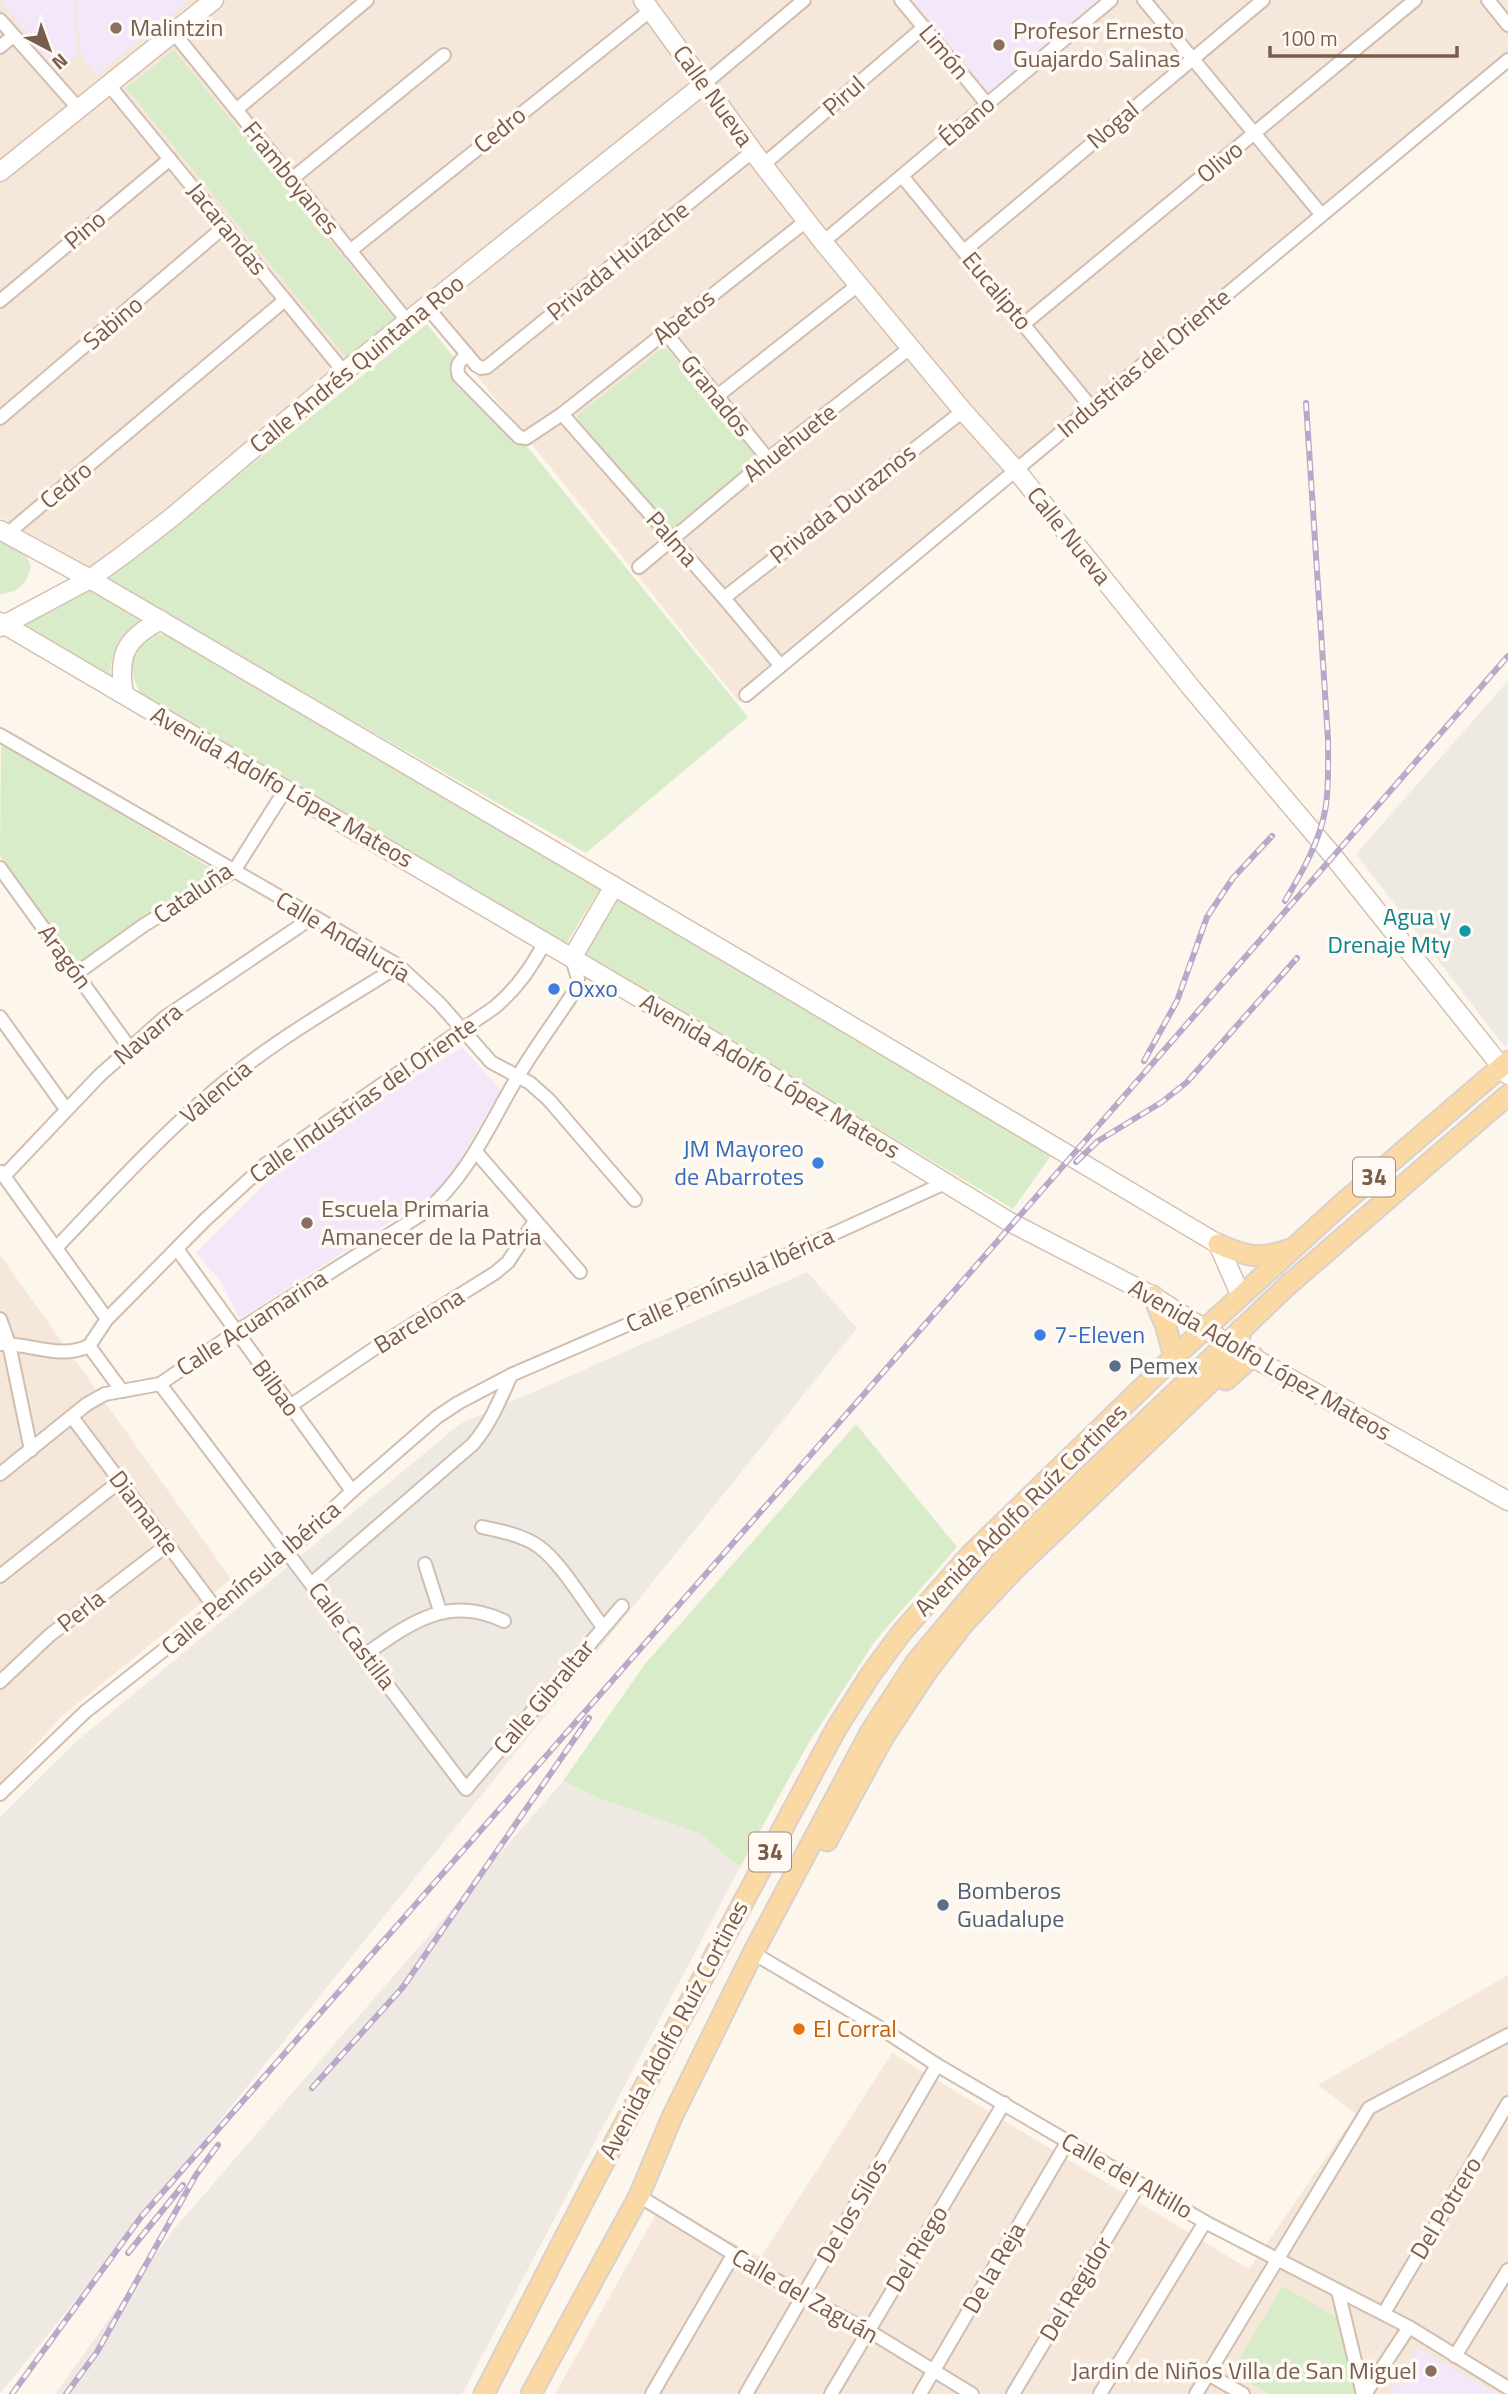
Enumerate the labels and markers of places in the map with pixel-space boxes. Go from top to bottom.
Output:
place label: Malintzin [130,9,223,45]
place label: Profesor Ernesto Guajardo Salinas [1013,12,1184,76]
marker: Malintzin [108,20,124,36]
marker: Profesor Ernesto Guajardo Salinas [991,37,1007,53]
place label: Agua y Drenaje Mty [1328,898,1451,962]
marker: Agua y Drenaje Mty [1457,923,1473,939]
place label: Oxxo [568,970,618,1006]
marker: Oxxo [546,981,562,997]
place label: JM Mayoreo de Abarrotes [674,1130,804,1194]
marker: JM Mayoreo de Abarrotes [810,1155,826,1171]
place label: Escuela Primaria Amanecer de la Patria [321,1190,542,1254]
marker: Escuela Primaria Amanecer de la Patria [299,1215,315,1231]
place label: 7-Eleven [1054,1316,1145,1352]
marker: 7-Eleven [1032,1327,1048,1343]
place label: Pemex [1129,1347,1198,1383]
marker: Pemex [1107,1358,1123,1374]
place label: Bomberos Guadalupe [957,1872,1064,1936]
marker: Bomberos Guadalupe [935,1897,951,1913]
place label: El Corral [813,2010,897,2046]
marker: El Corral [791,2021,807,2037]
place label: Jardin de Niños Villa de San Miguel [1071,2352,1417,2388]
marker: Jardin de Niños Villa de San Miguel [1423,2363,1439,2379]

